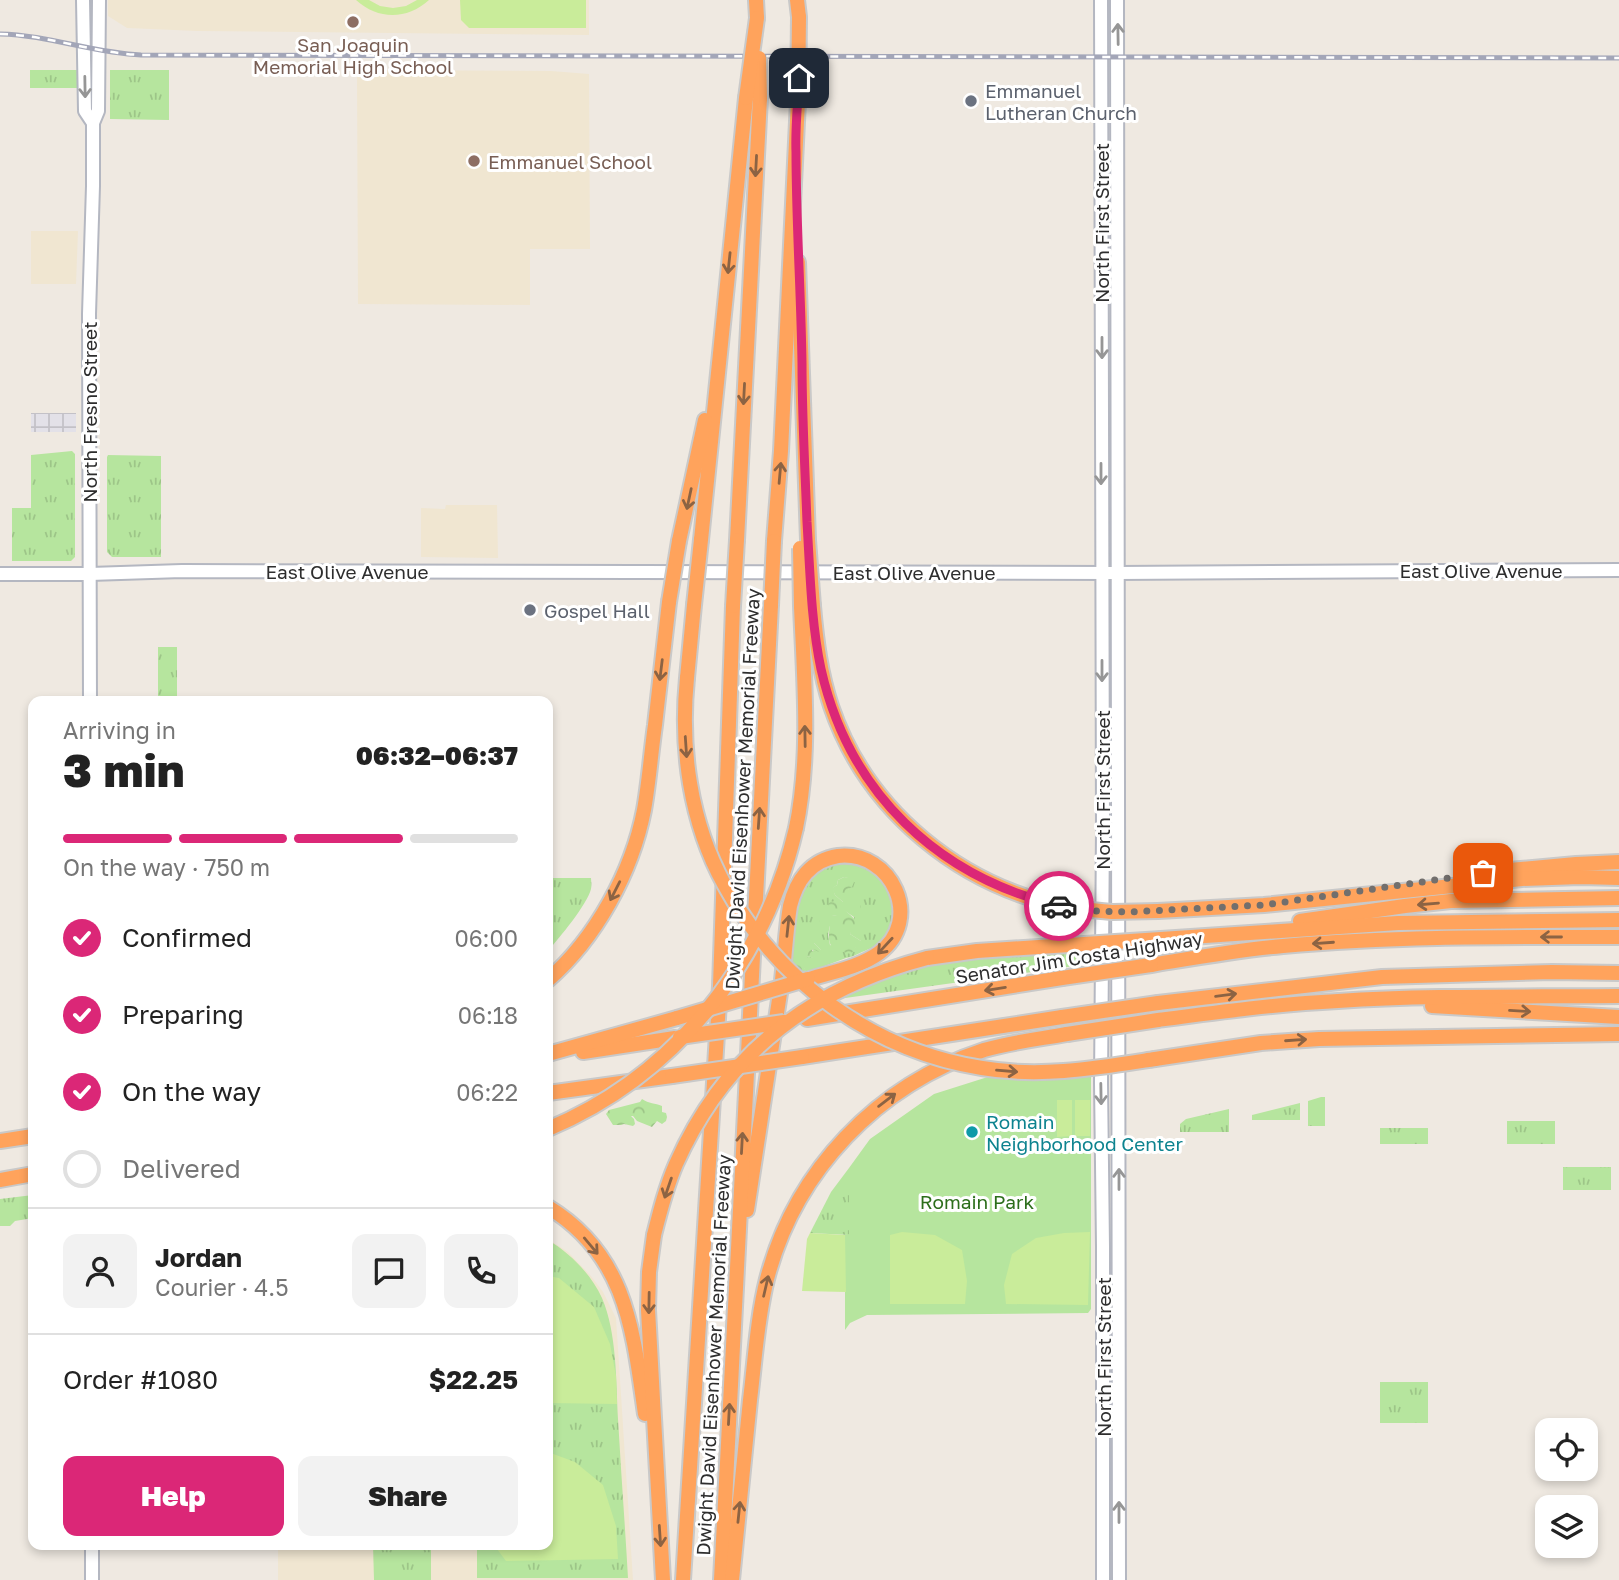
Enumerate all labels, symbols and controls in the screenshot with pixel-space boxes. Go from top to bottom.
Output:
marker: San Joaquin Memorial High School [345,14,361,30]
one-way arrow [1111,23,1124,46]
place label: San Joaquin Memorial High School [253,33,453,78]
pin [769,48,829,108]
icon: home [780,59,818,97]
one-way arrow [78,75,92,98]
place label: Emmanuel Lutheran Church [985,79,1137,124]
marker: Emmanuel Lutheran Church [963,93,979,109]
street label: North First Street [1090,143,1113,303]
place label: Emmanuel School [488,150,652,173]
marker: Emmanuel School [466,153,482,169]
one-way arrow [749,155,762,177]
one-way arrow [722,251,735,274]
street label: North Fresno Street [78,321,101,503]
one-way arrow [1095,336,1109,359]
one-way arrow [738,382,751,405]
one-way arrow [774,462,787,484]
one-way arrow [1094,463,1108,486]
one-way arrow [682,487,695,510]
street label: East Olive Avenue [1400,559,1562,582]
street label: East Olive Avenue [266,560,428,583]
street label: East Olive Avenue [833,561,995,584]
street label: Dwight David Eisenhower Memorial Freeway [720,587,764,990]
place label: Gospel Hall [544,599,650,622]
marker: Gospel Hall [522,602,538,618]
one-way arrow [655,658,668,681]
one-way arrow [1095,659,1109,682]
street label: North First Street [1091,710,1114,870]
text: Arriving in [63,716,176,744]
one-way arrow [798,724,812,747]
one-way arrow [680,735,693,757]
text: 06:32–06:37 [356,740,518,771]
text: 3 min [63,742,185,797]
one-way arrow [753,806,766,829]
pin [1453,843,1513,903]
text: On the way · 750 m [63,853,270,881]
icon: bag [1464,854,1502,892]
courier [1024,871,1094,941]
one-way arrow [607,880,621,901]
icon: car [1040,887,1078,925]
one-way arrow [1418,897,1440,910]
one-way arrow [782,915,795,938]
icon: check [63,919,101,957]
text: Confirmed [122,922,252,953]
text: 06:00 [454,924,518,952]
street label: Senator Jim Costa Highway [954,926,1205,988]
one-way arrow [1539,930,1562,944]
one-way arrow [877,937,894,954]
one-way arrow [1312,937,1335,950]
one-way arrow [984,983,1007,996]
one-way arrow [1214,988,1237,1001]
icon: check [63,996,101,1034]
text: Preparing [122,999,244,1030]
text: 06:18 [458,1001,518,1029]
one-way arrow [1508,1004,1531,1017]
one-way arrow [1284,1033,1307,1046]
one-way arrow [995,1065,1018,1078]
icon: check [63,1073,101,1111]
text: On the way [122,1076,261,1107]
text: 06:22 [456,1078,518,1106]
one-way arrow [1094,1083,1108,1106]
one-way arrow [877,1093,896,1107]
place label: Romain Neighborhood Center [986,1110,1183,1155]
marker: Romain Neighborhood Center [964,1124,980,1140]
one-way arrow [736,1131,749,1154]
text: Delivered [122,1153,241,1184]
street label: Dwight David Eisenhower Memorial Freeway [691,1153,735,1556]
one-way arrow [1112,1167,1126,1190]
one-way arrow [661,1176,673,1198]
park label: Romain Park [920,1190,1034,1213]
button: person [63,1234,137,1308]
button: chat [352,1234,426,1308]
button: phone [444,1234,518,1308]
one-way arrow [583,1237,599,1255]
text: Jordan [155,1242,242,1273]
text: Courier · 4.5 [155,1273,288,1301]
one-way arrow [760,1275,773,1298]
street label: North First Street [1092,1277,1115,1437]
one-way arrow [642,1292,655,1315]
text: Order #1080 [63,1364,218,1395]
text: $22.25 [429,1364,518,1395]
one-way arrow [723,1403,736,1426]
map controls [1535,1418,1598,1558]
button: locate [1535,1418,1598,1481]
button: Help [63,1456,284,1536]
button: Share [298,1456,518,1536]
button: layers [1535,1495,1598,1558]
one-way arrow [732,1501,745,1524]
one-way arrow [1112,1501,1126,1524]
one-way arrow [654,1524,667,1547]

